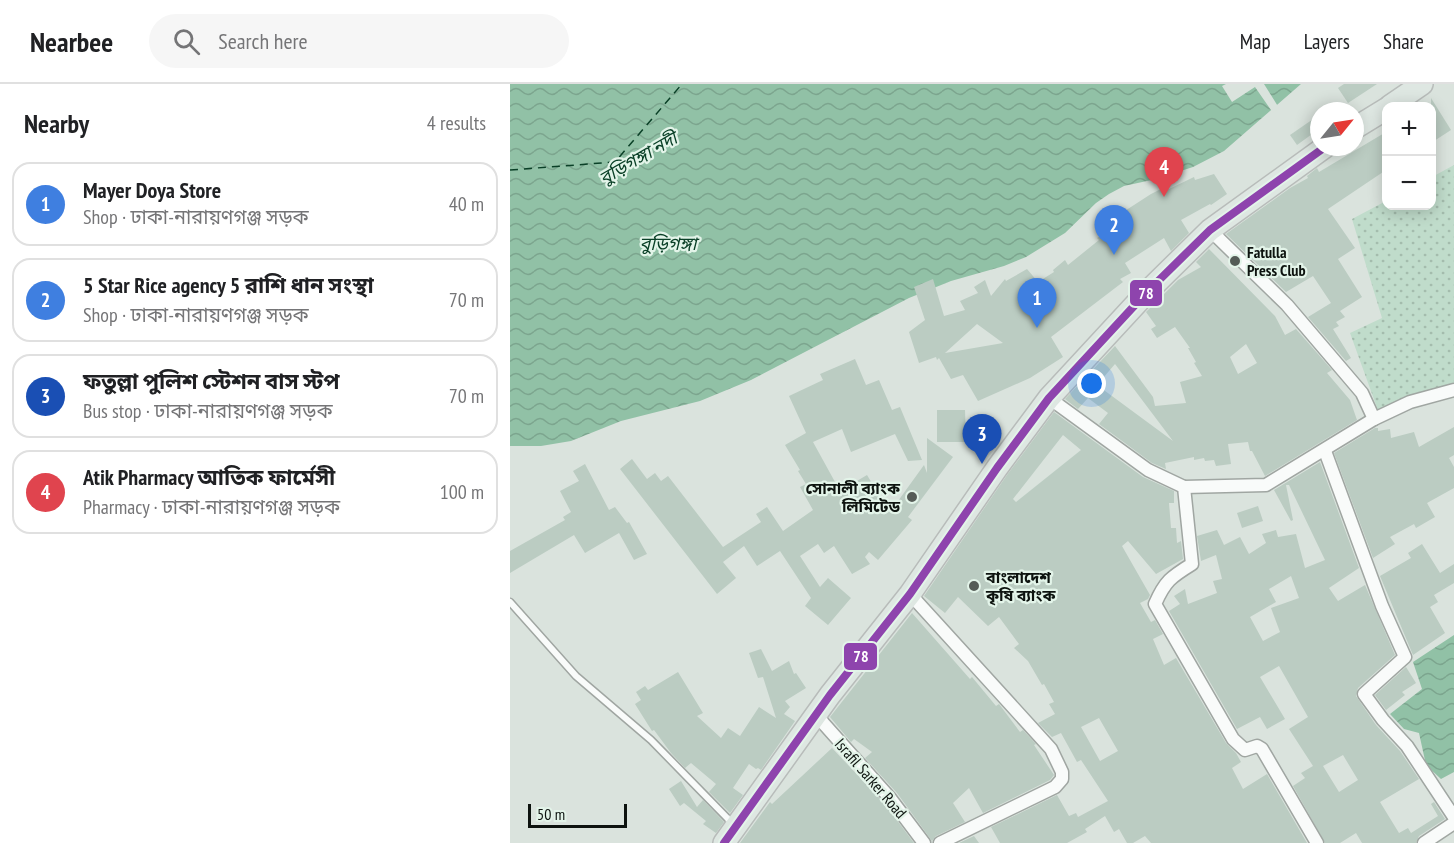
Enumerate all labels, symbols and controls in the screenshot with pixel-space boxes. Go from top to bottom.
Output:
search box [149,14,569,68]
text: Nearbee [30,23,113,60]
icon: search [170,25,203,58]
text: Search here [218,27,308,55]
text: Map [1240,28,1271,55]
text: Layers [1304,28,1350,55]
text: Share [1383,28,1424,55]
north arrow [1310,102,1364,156]
map controls [1382,102,1436,210]
button: + [1382,102,1436,156]
text: Nearby [24,107,89,140]
text: 4 results [427,110,486,136]
water label: বুড়িগঙ্গা নদী [595,125,684,190]
pin: 4 [1144,147,1184,197]
button: − [1382,156,1436,210]
text: Mayer Doya Store [83,176,221,204]
text: 1 [41,191,50,217]
text: 40 m [449,191,484,217]
text: Shop · ঢাকা-নারায়ণগঞ্জ সড়ক [83,204,309,230]
pin: 2 [1094,206,1134,255]
water label: বুড়িগঙ্গা [639,232,700,255]
place label: Fatulla Press Club [1247,242,1306,280]
marker: Fatulla Press Club [1228,254,1242,268]
text: 5 Star Rice agency 5 রাশি ধান সংস্থা [83,271,374,299]
pin: 1 [1018,278,1056,328]
line badge: 78 [1129,279,1163,307]
text: 78 [1138,283,1154,303]
text: 2 [41,287,50,313]
text: 70 m [449,287,484,313]
text: Shop · ঢাকা-নারায়ণগঞ্জ সড়ক [83,302,309,328]
text: ফতুল্লা পুলিশ স্টেশন বাস স্টপ [83,367,340,395]
your location [1077,369,1106,398]
text: 3 [41,383,50,409]
text: 70 m [449,383,484,409]
text: Bus stop · ঢাকা-নারায়ণগঞ্জ সড়ক [83,398,333,424]
pin: 3 [962,414,1002,464]
text: Atik Pharmacy আতিক ফার্মেসী [83,463,335,491]
place label: সোনালী ব্যাংক লিমিটেড [806,478,901,516]
text: 4 [41,479,50,505]
text: 100 m [440,479,484,505]
marker: সোনালী ব্যাংক লিমিটেড [905,490,919,504]
text: Pharmacy · ঢাকা-নারায়ণগঞ্জ সড়ক [83,494,340,520]
place label: বাংলাদেশ কৃষি ব্যাংক [985,567,1056,606]
marker: বাংলাদেশ কৃষি ব্যাংক [967,579,981,593]
line badge: 78 [843,642,878,671]
text: 78 [853,646,869,666]
street label: Israfil Sarker Road [831,734,911,822]
scale bar [528,801,627,828]
text: 50 m [537,804,565,824]

